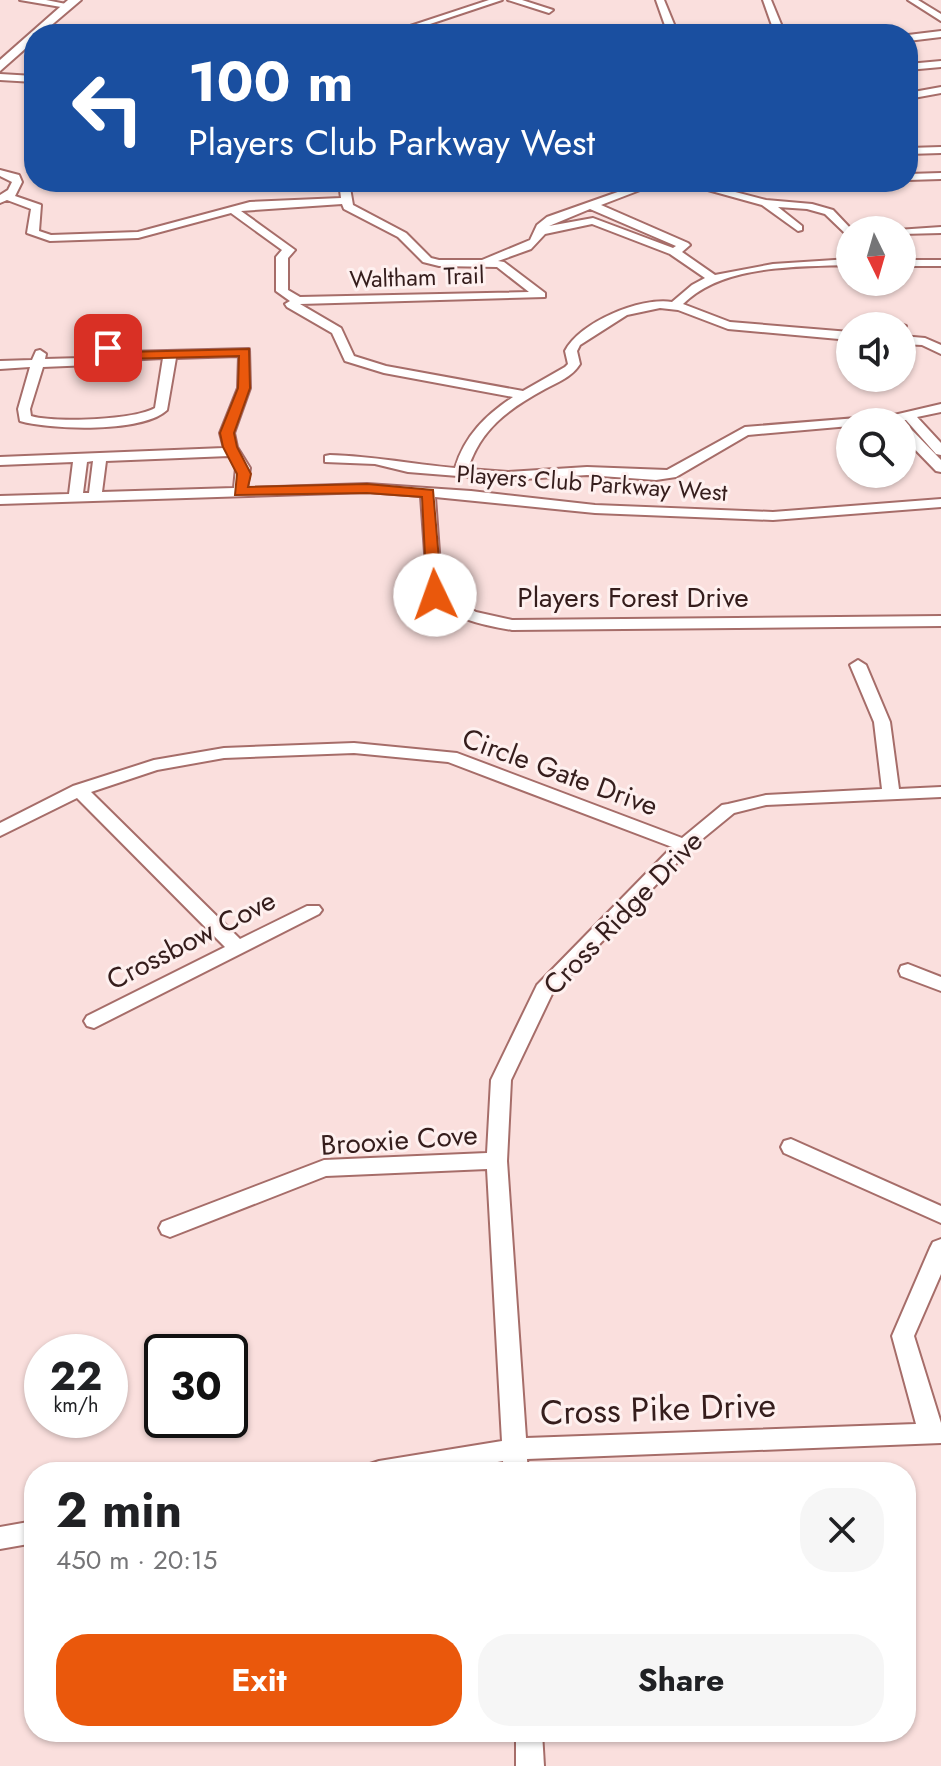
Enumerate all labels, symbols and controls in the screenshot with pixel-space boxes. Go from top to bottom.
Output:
text: 100 m [188,41,353,122]
icon: left [56,56,160,160]
text: Players Club Parkway West [188,116,595,168]
north arrow [836,216,916,296]
map controls [836,216,916,488]
street label: Waltham Trail [349,257,485,297]
button: sound [836,312,916,392]
pin [74,314,142,382]
icon: arrive [86,326,130,370]
button: search [836,408,916,488]
street label: Players Club Parkway West [455,456,729,510]
position arrow [393,553,477,637]
street label: Players Forest Drive [517,577,749,618]
street label: Circle Gate Drive [457,718,663,826]
street label: Cross Ridge Drive [534,822,712,1004]
street label: Crossbow Cove [99,880,283,1000]
street label: Brooxie Cove [319,1114,479,1166]
speed limit sign: 30 [144,1334,248,1438]
text: 22 [50,1347,102,1405]
street label: Cross Pike Drive [539,1380,777,1438]
text: km/h [53,1391,99,1420]
text: 2 min [56,1476,182,1545]
button: close [800,1488,884,1572]
text: 450 m · 20:15 [56,1541,217,1579]
button: Exit [56,1634,462,1726]
button: Share [478,1634,884,1726]

